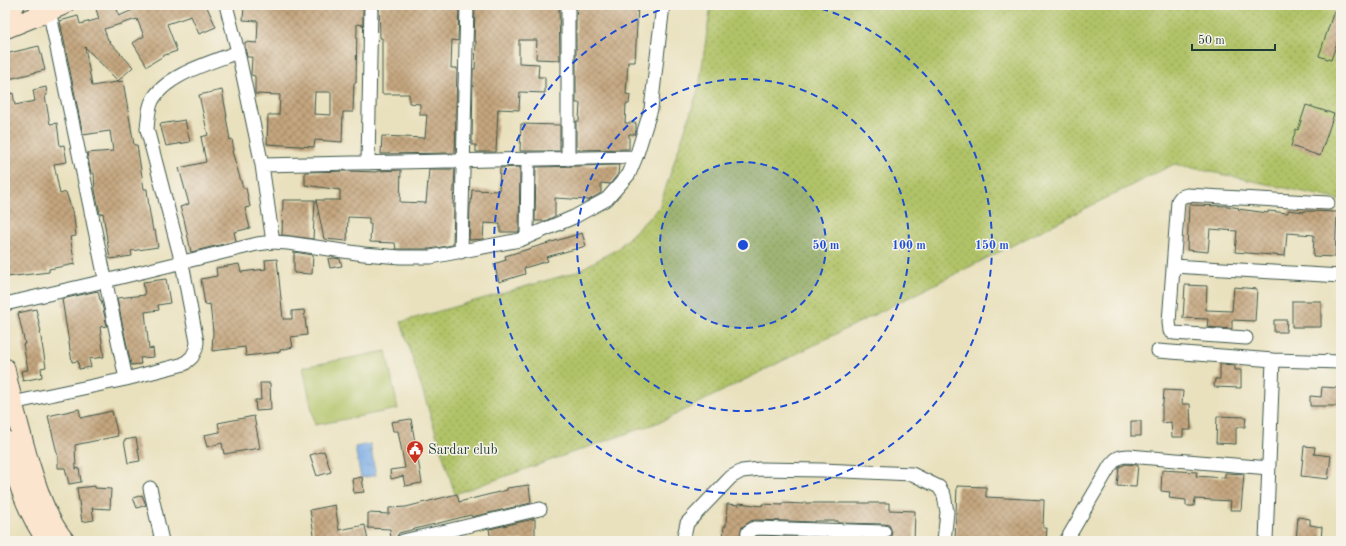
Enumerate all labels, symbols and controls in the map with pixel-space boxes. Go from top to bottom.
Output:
scale bar [1192,26,1275,52]
text: 50 m [1198,34,1225,47]
centre of rings [736,238,750,252]
text: 50 m [813,239,840,252]
text: 150 m [975,239,1009,252]
text: 100 m [892,240,926,252]
public building icon: Sardar club [405,439,425,464]
place label: Sardar club [428,443,498,457]

